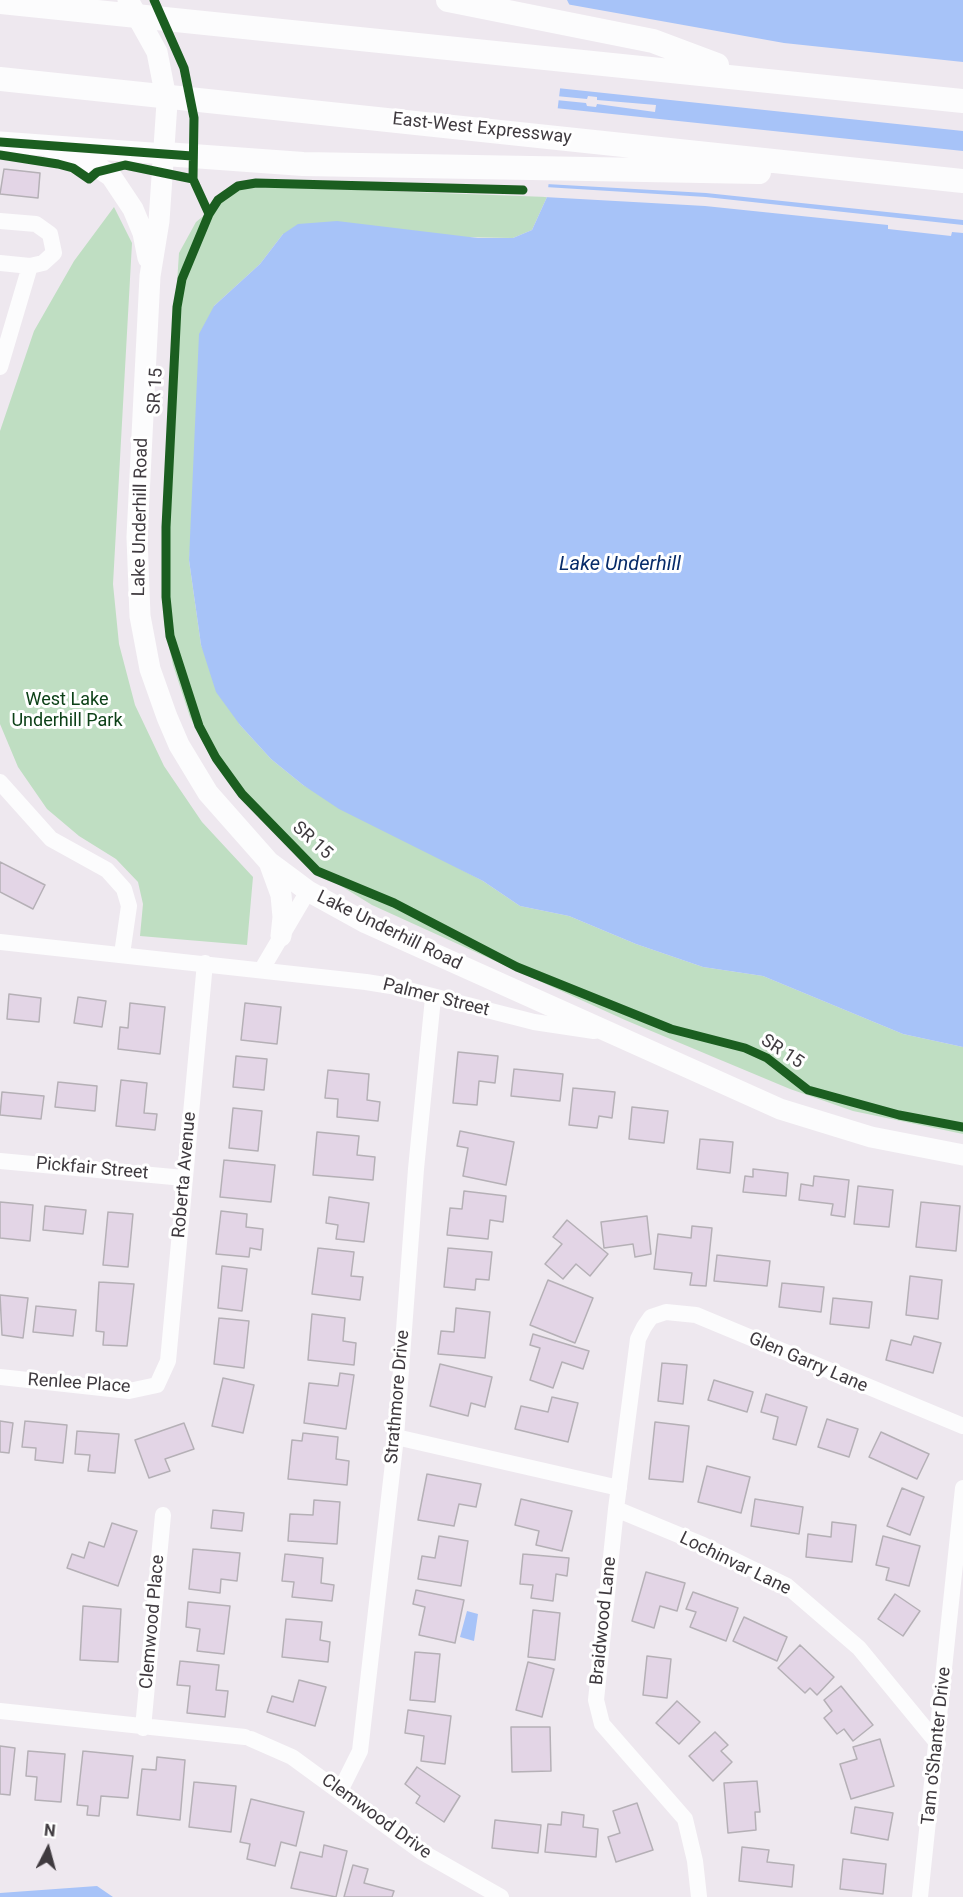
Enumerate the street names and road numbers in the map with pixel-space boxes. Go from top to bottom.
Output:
street label: East-West Expressway [391,109,573,149]
street label: SR 15 [144,367,168,415]
street label: Lake Underhill Road [129,437,153,597]
street label: SR 15 [288,817,336,865]
street label: Lake Underhill Road [313,887,465,975]
street label: Palmer Street [381,974,491,1022]
street label: SR 15 [757,1030,807,1074]
street label: Roberta Avenue [169,1111,201,1239]
street label: Pickfair Street [35,1153,149,1185]
street label: Glen Garry Lane [745,1328,871,1398]
street label: Strathmore Drive [381,1329,415,1465]
street label: Renlee Place [27,1370,131,1398]
street label: Lochinvar Lane [676,1528,794,1600]
street label: Clemwood Place [136,1554,170,1690]
street label: Braidwood Lane [587,1556,621,1686]
street label: Tam o'Shanter Drive [918,1666,956,1826]
street label: Clemwood Drive [317,1770,435,1864]

